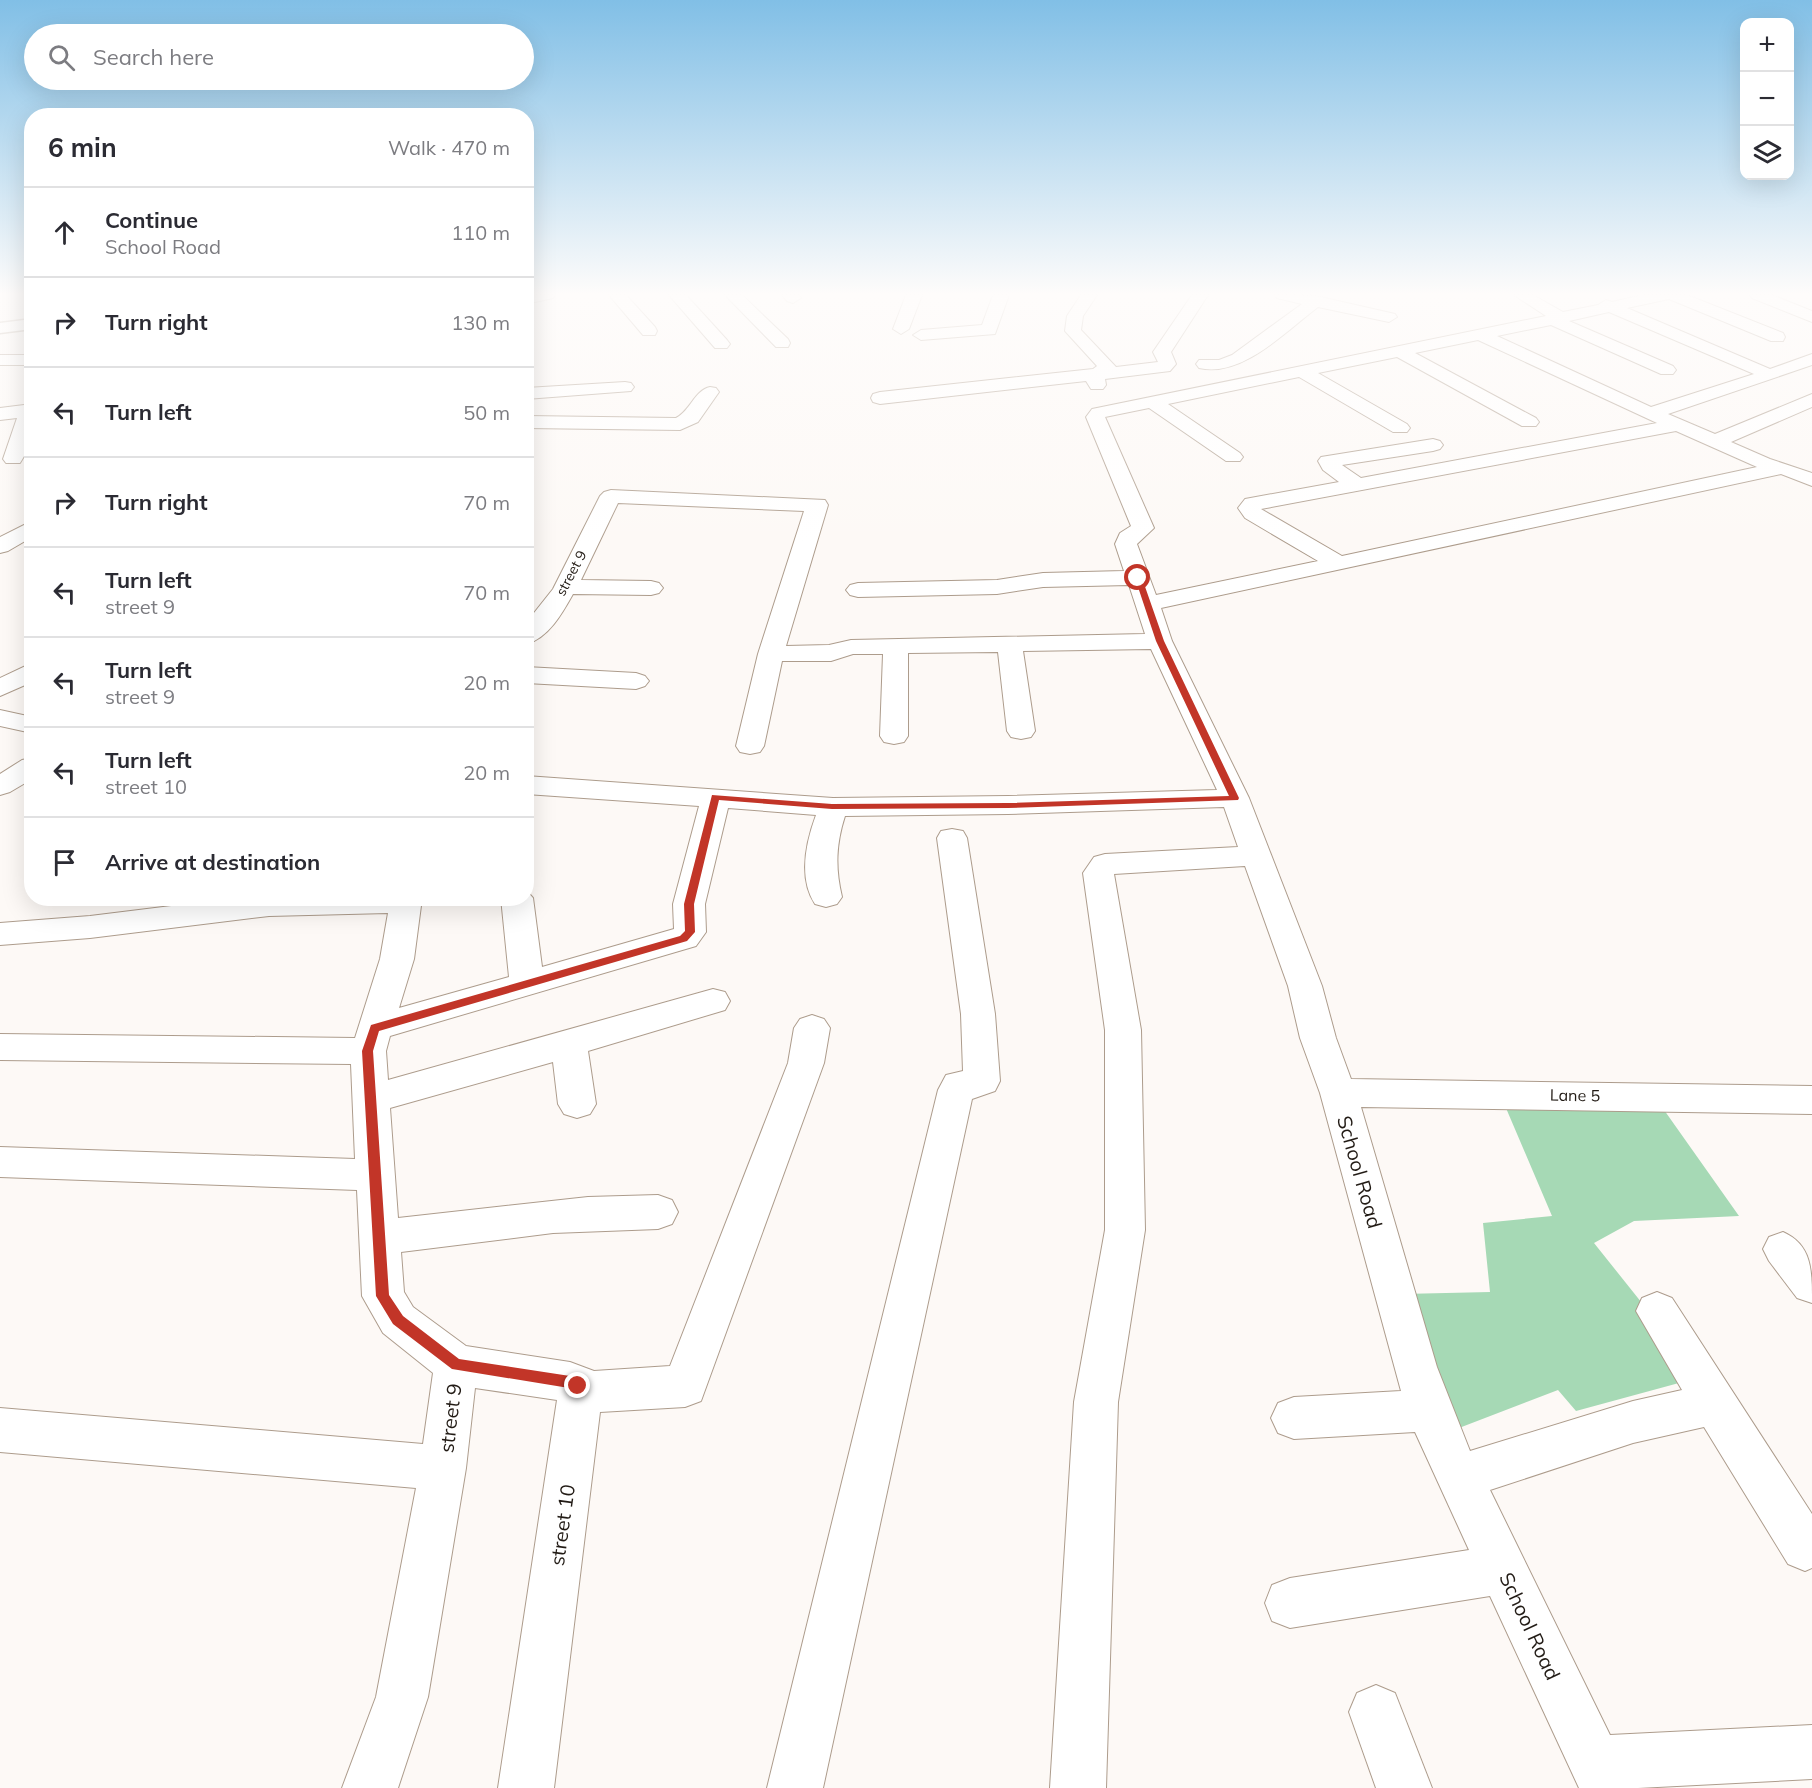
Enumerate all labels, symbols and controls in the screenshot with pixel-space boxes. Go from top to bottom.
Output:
map controls [1740,18,1794,180]
button: + [1740,18,1794,72]
search box [24,24,534,90]
icon: search [45,41,78,74]
text: Search here [93,43,214,71]
button: − [1740,72,1794,126]
button: layers [1740,126,1794,180]
text: 6 min [48,131,117,164]
text: Walk · 470 m [388,135,510,160]
text: Continue [105,206,198,234]
icon: ahead [48,216,81,249]
text: 110 m [451,220,510,245]
text: School Road [105,234,221,259]
icon: right [48,306,81,339]
text: Turn right [105,308,208,336]
text: 130 m [451,310,510,335]
icon: left [48,396,81,429]
text: Turn left [105,398,192,426]
text: 50 m [463,400,510,425]
icon: right [48,486,81,519]
text: Turn right [105,488,208,516]
text: 70 m [463,490,510,515]
street label: street 9 [552,547,590,599]
route start [1124,564,1150,590]
text: Turn left [105,566,192,594]
icon: left [48,576,81,609]
text: 70 m [463,580,510,605]
text: street 9 [105,594,175,619]
text: Turn left [105,656,192,684]
icon: left [48,666,81,699]
text: 20 m [463,670,510,695]
text: street 9 [105,684,175,709]
text: Turn left [105,746,192,774]
icon: left [48,756,81,789]
text: 20 m [463,760,510,785]
text: street 10 [105,774,187,799]
icon: arrive [48,846,81,879]
text: Arrive at destination [105,848,320,876]
street label: Lane 5 [1550,1085,1600,1105]
street label: School Road [1332,1113,1388,1231]
route end [564,1372,590,1398]
street label: street 9 [433,1382,467,1454]
street label: street 10 [544,1483,580,1567]
street label: School Road [1494,1568,1566,1684]

